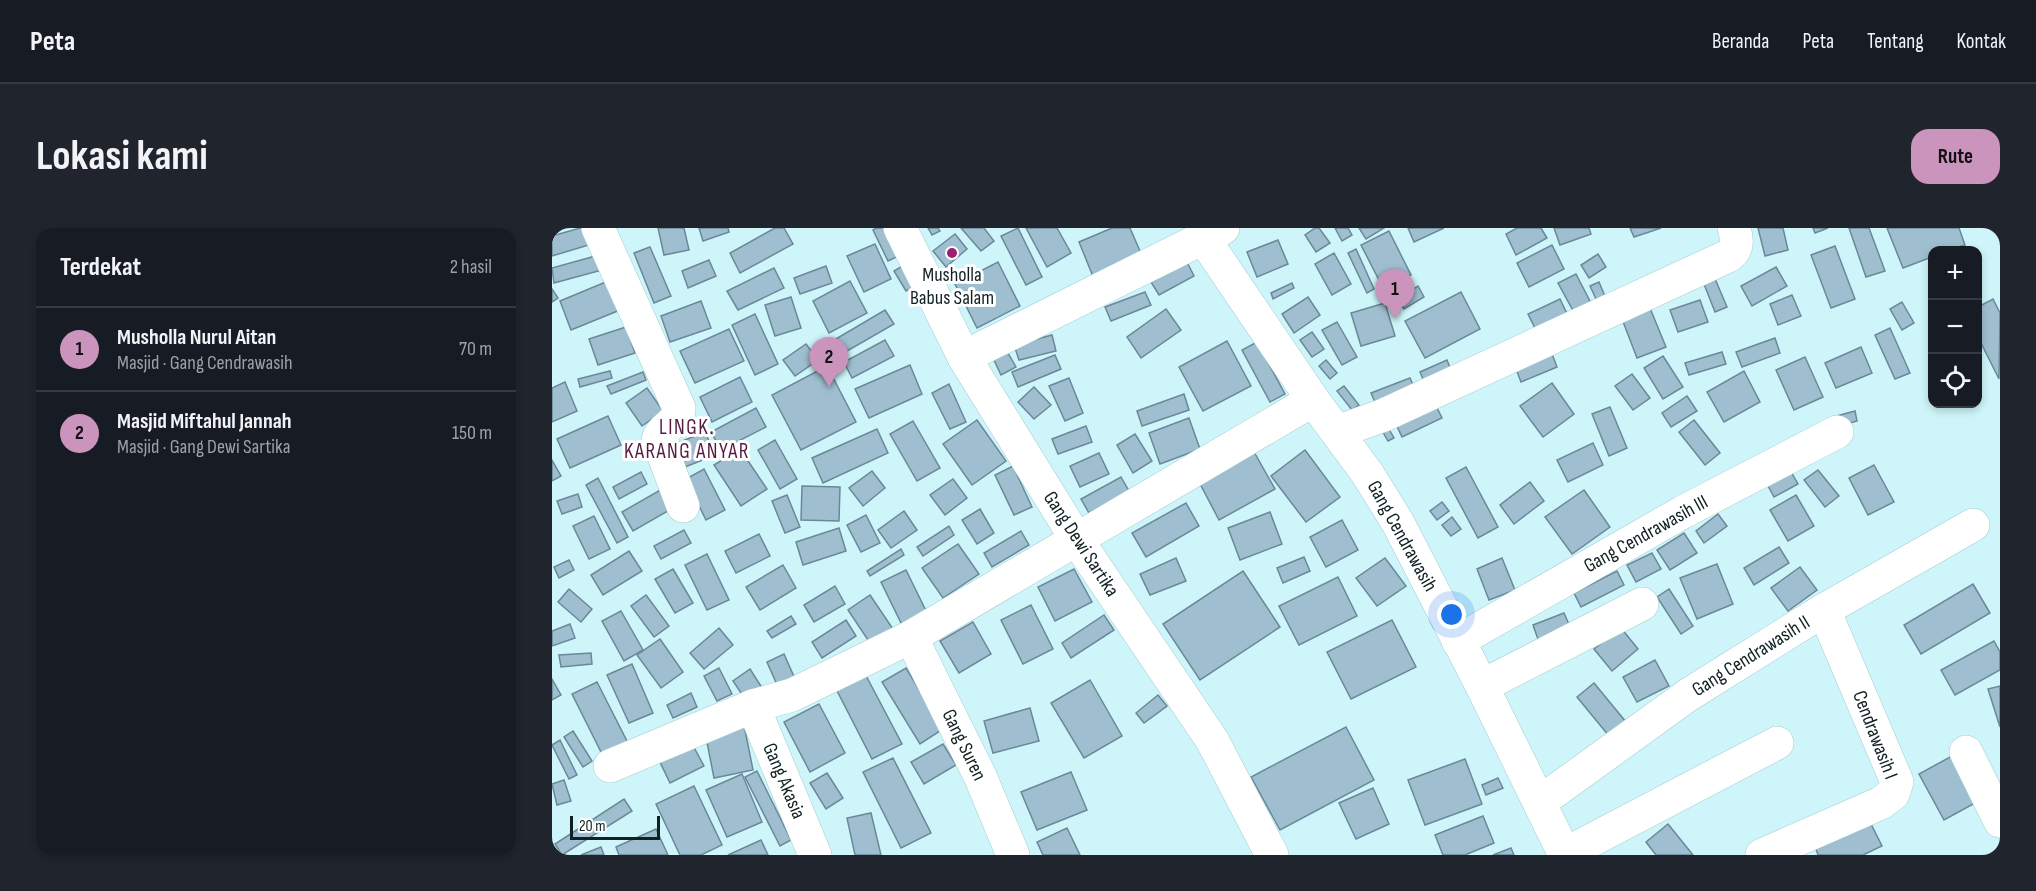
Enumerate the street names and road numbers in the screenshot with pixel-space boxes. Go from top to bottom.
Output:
street label: Gang Cendrawasih [1362,476,1442,596]
street label: Gang Dewi Sartika [1038,487,1124,601]
street label: Gang Cendrawasih III [1580,490,1712,578]
street label: Gang Cendrawasih II [1688,610,1814,702]
street label: Cendrawasih I [1847,687,1903,783]
street label: Gang Suren [937,705,991,785]
street label: Gang Akasia [757,739,811,823]

